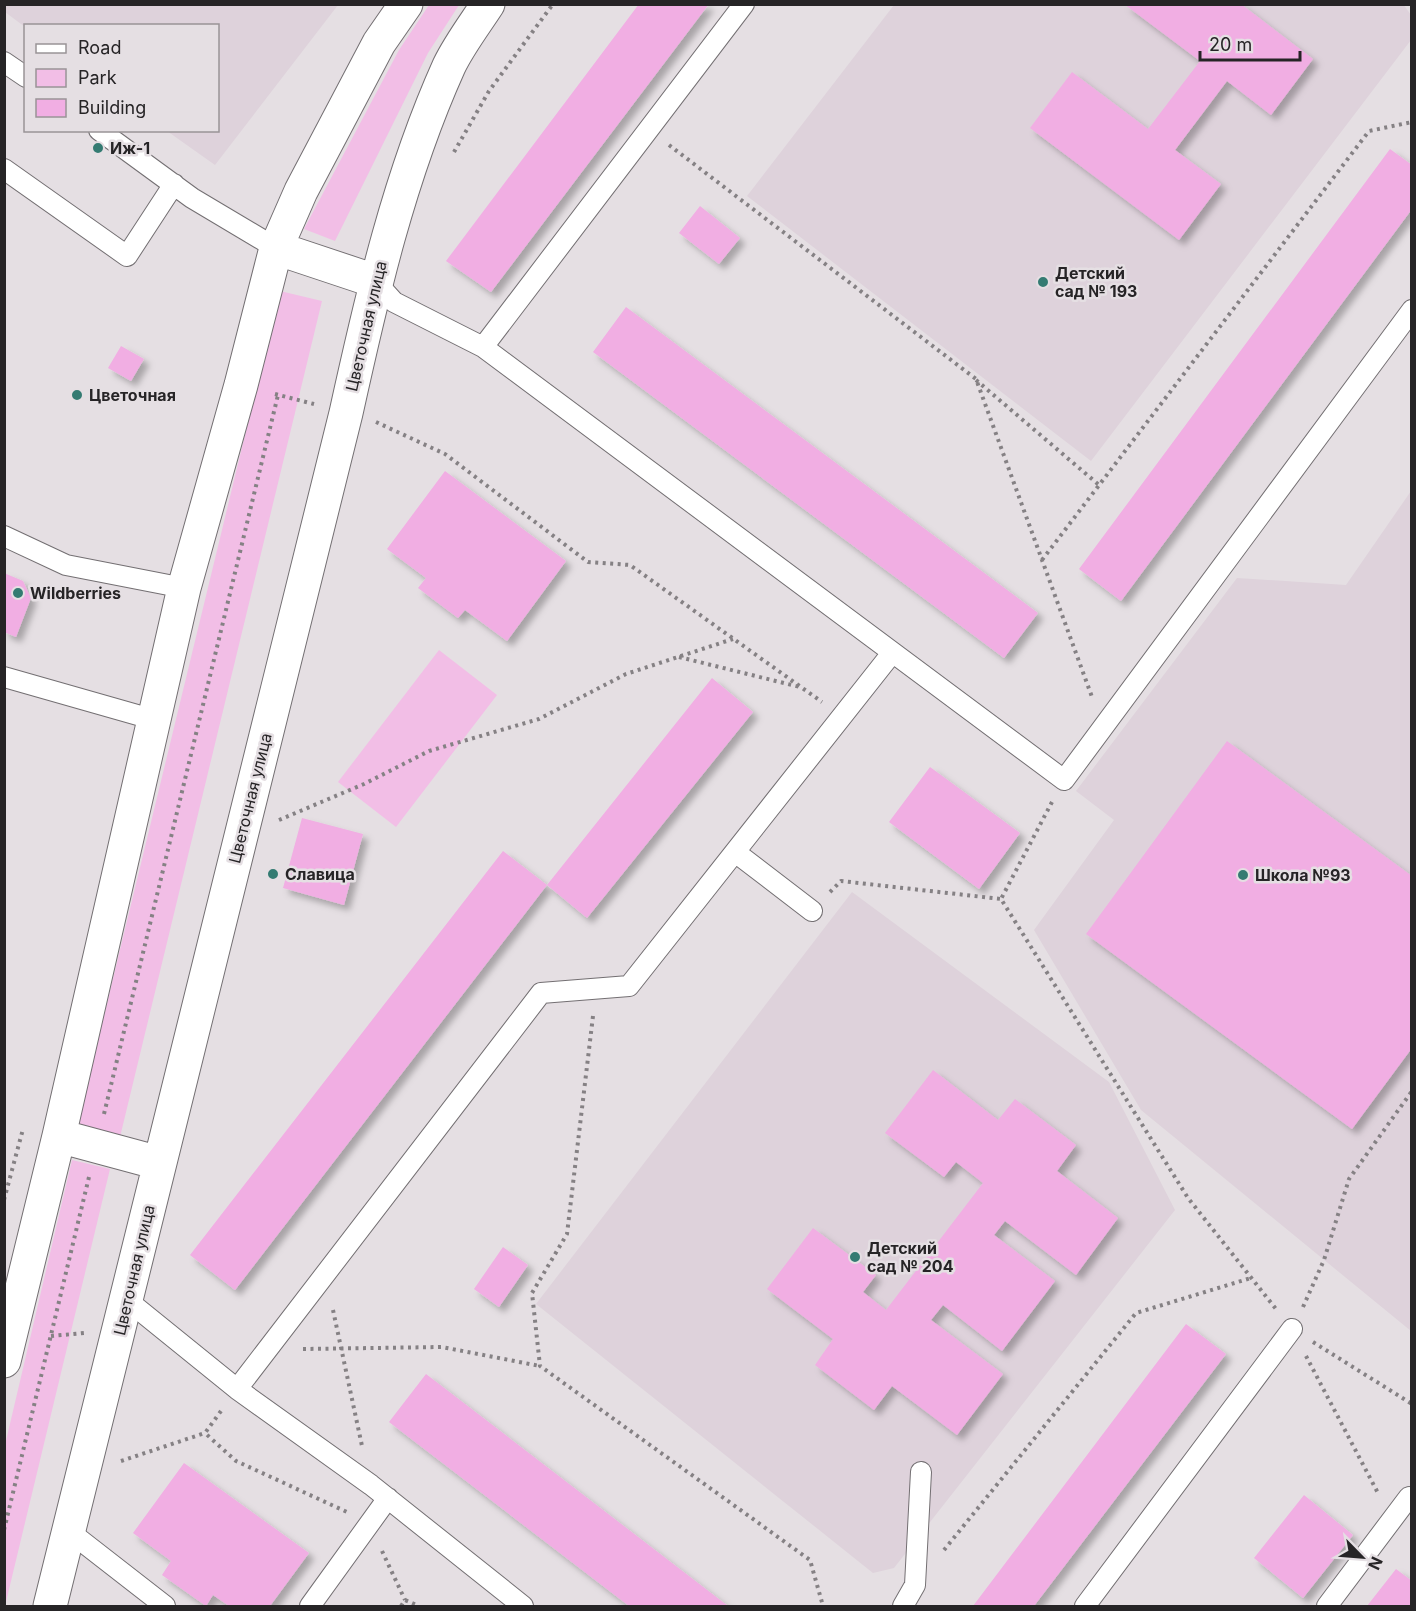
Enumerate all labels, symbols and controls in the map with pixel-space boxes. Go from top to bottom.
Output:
legend [24,24,219,132]
scale bar [1200,24,1300,62]
text: 20 m [1209,34,1252,55]
text: Road [78,37,121,58]
text: Park [78,67,117,88]
text: Building [78,97,146,118]
place label: Иж-1 [110,138,150,158]
marker: Иж-1 [91,141,105,155]
street label: Цветочная улица [341,259,391,393]
place label: Детский сад № 193 [1055,263,1137,301]
marker: Детский сад № 193 [1036,275,1050,289]
place label: Цветочная [89,385,176,405]
marker: Цветочная [70,388,84,402]
place label: Wildberries [30,583,121,603]
marker: Wildberries [11,586,25,600]
street label: Цветочная улица [224,731,276,865]
place label: Славица [285,864,355,884]
place label: Школа №93 [1255,865,1351,885]
marker: Славица [266,867,280,881]
marker: Школа №93 [1236,868,1250,882]
street label: Цветочная улица [109,1203,159,1337]
place label: Детский сад № 204 [867,1238,954,1276]
marker: Детский сад № 204 [848,1250,862,1264]
north arrow [1332,1527,1392,1587]
text: N [1364,1554,1387,1573]

